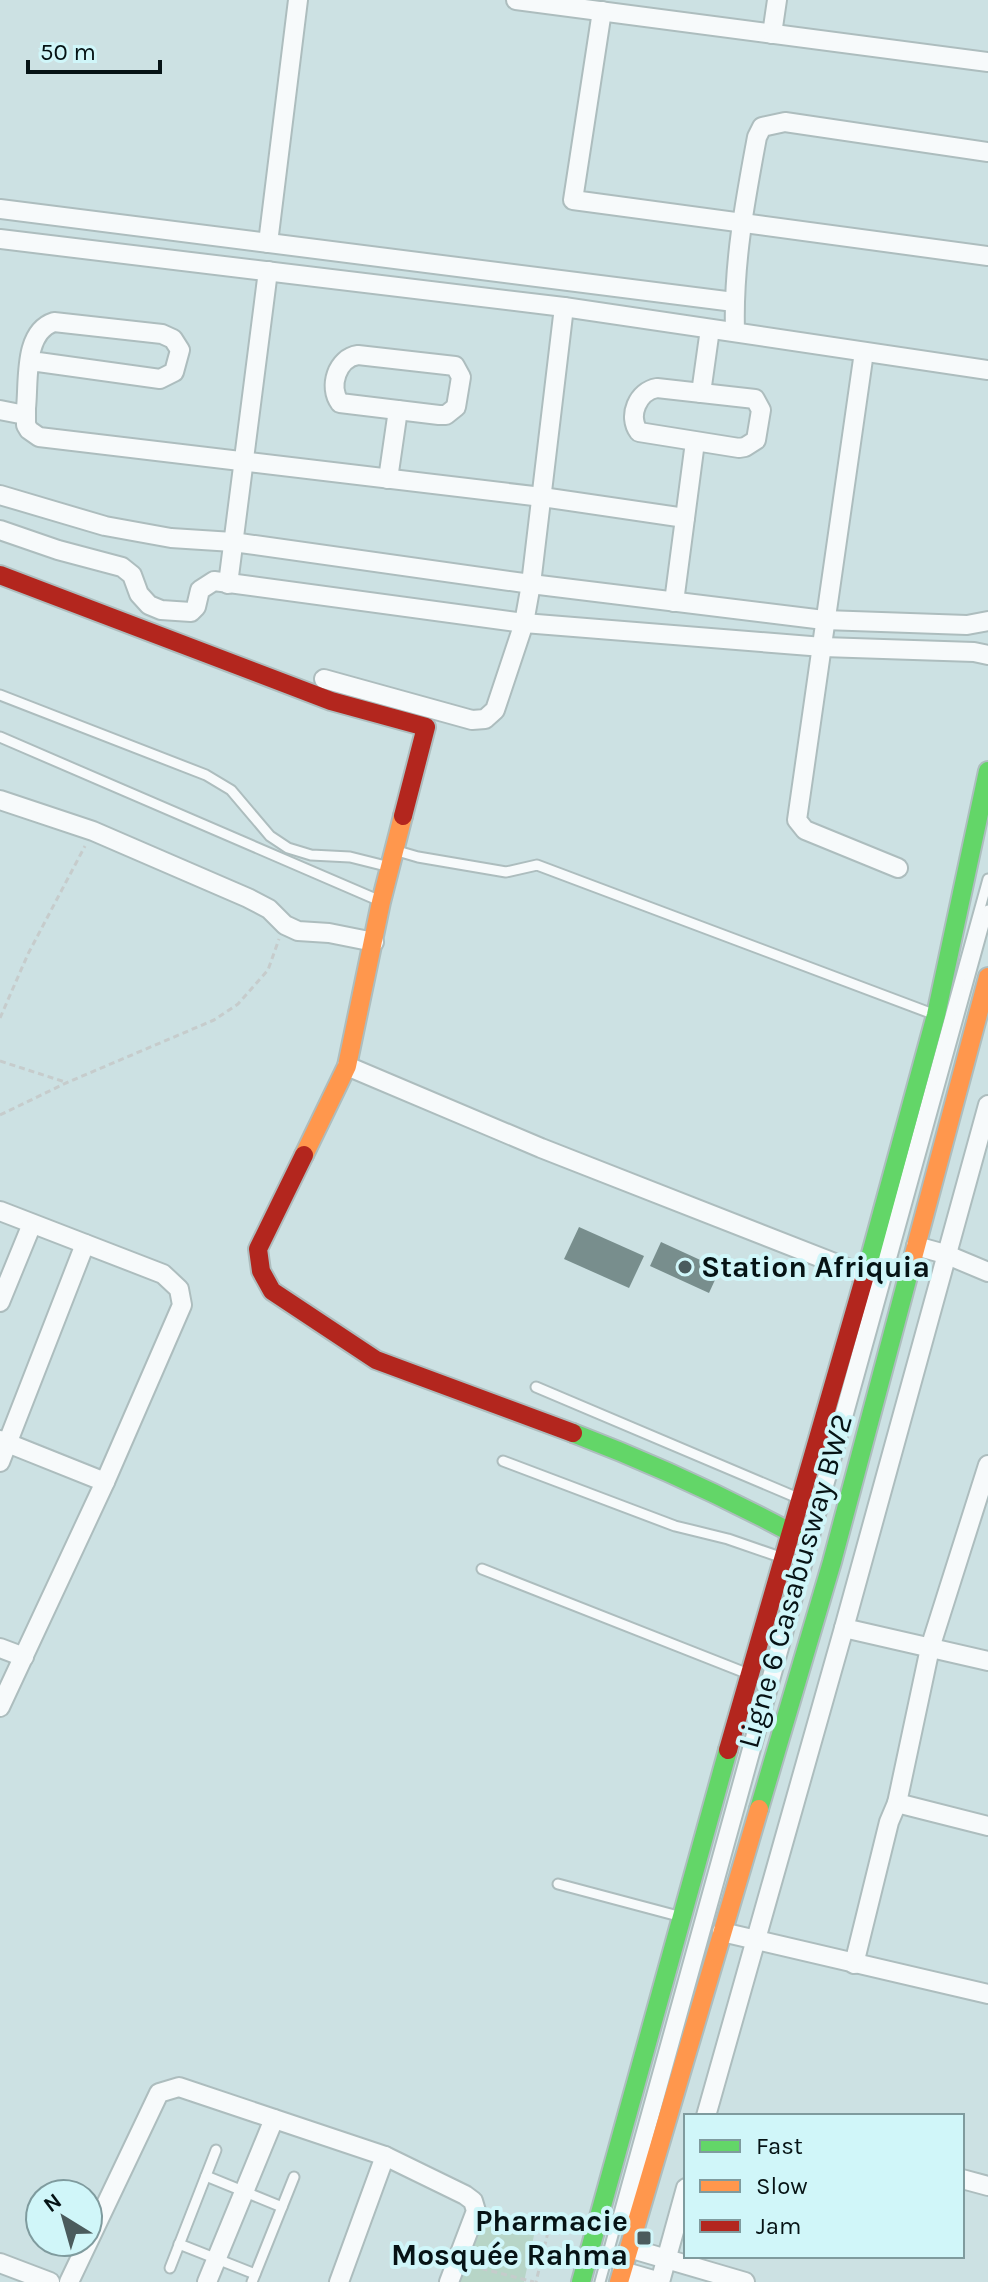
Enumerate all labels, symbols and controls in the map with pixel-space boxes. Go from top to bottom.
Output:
scale bar [28,24,160,74]
text: 50 m [40,38,96,66]
place label: Station Afriquia [701,1249,930,1285]
marker: Station Afriquia [676,1258,694,1276]
street label: Ligne 6 Casabusway BW2 [730,1410,860,1752]
legend [684,2114,964,2258]
text: Fast [756,2132,803,2160]
text: Slow [756,2172,808,2200]
north arrow [24,2178,104,2258]
text: N [38,2188,67,2218]
place label: Pharmacie Mosquée Rahma [391,2203,628,2273]
text: Jam [756,2212,801,2240]
marker: Pharmacie Mosquée Rahma [635,2229,653,2247]

